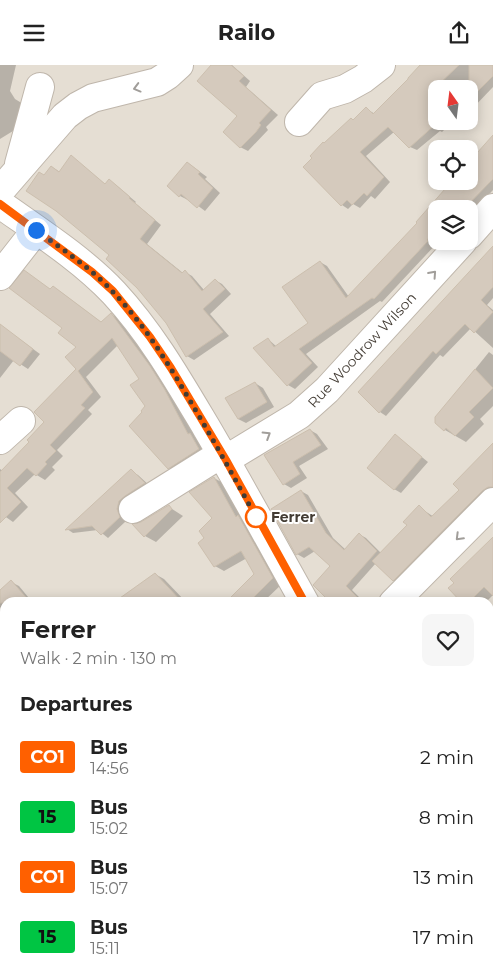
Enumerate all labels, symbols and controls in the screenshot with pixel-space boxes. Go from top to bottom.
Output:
icon: menu [20,19,48,47]
text: Railo [218,19,275,46]
icon: share [445,19,473,47]
north arrow [428,80,478,130]
map controls [428,80,478,250]
one-way arrow [133,82,141,93]
button: locate [428,140,478,190]
button: layers [428,200,478,250]
your location [24,218,49,243]
one-way arrow [427,271,436,280]
street label: Rue Woodrow Wilson [304,289,420,411]
one-way arrow [262,432,271,441]
marker: Ferrer [245,506,267,528]
place label: Ferrer [271,508,315,526]
one-way arrow [456,531,465,540]
button: heart [422,614,474,666]
text: Ferrer [20,615,96,644]
text: Walk · 2 min · 130 m [20,649,177,668]
text: Departures [20,693,132,716]
text: Bus [90,736,128,759]
text: CO1 [30,746,65,768]
text: 2 min [420,746,474,769]
text: 14:56 [90,759,129,778]
text: Bus [90,796,128,819]
text: 15 [39,806,56,828]
text: 8 min [419,806,474,829]
text: 15:02 [90,819,128,838]
text: Bus [90,856,128,879]
text: CO1 [30,866,65,888]
text: 13 min [413,866,474,889]
text: 15:07 [90,879,128,898]
text: Bus [90,916,128,939]
text: 15 [39,926,56,948]
text: 17 min [413,926,474,949]
text: 15:11 [90,939,120,958]

